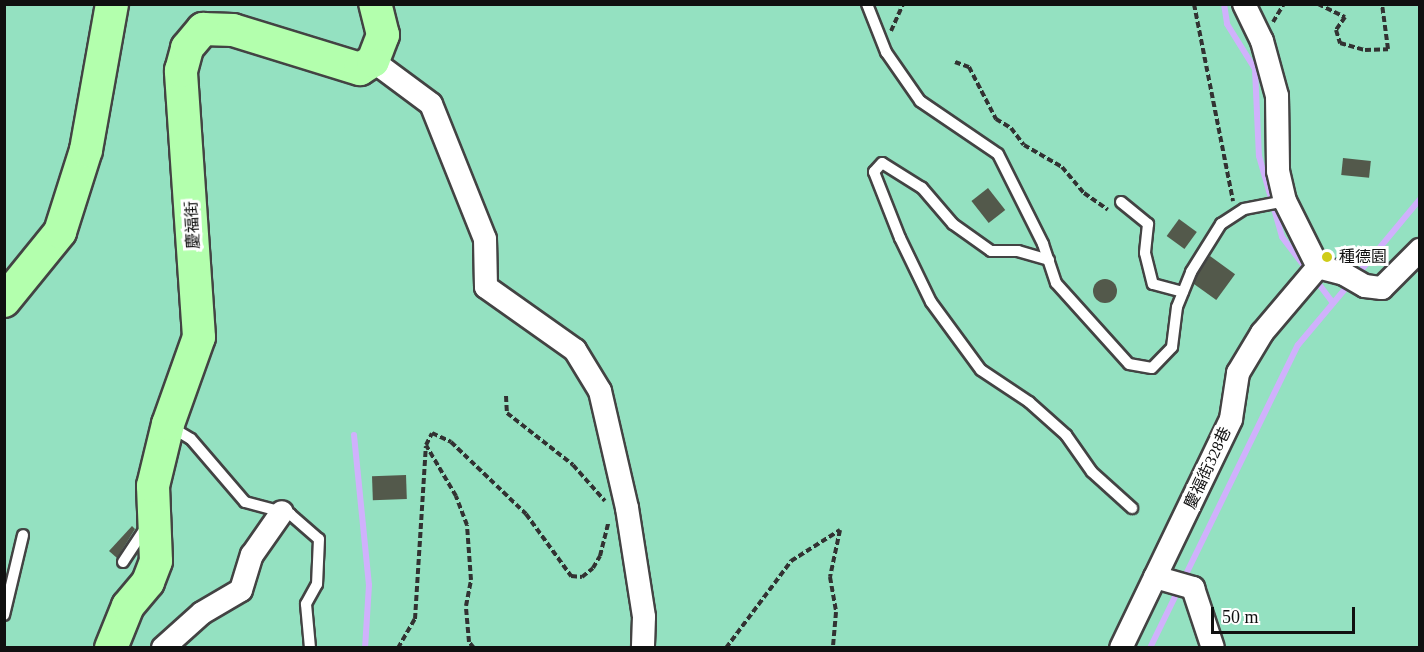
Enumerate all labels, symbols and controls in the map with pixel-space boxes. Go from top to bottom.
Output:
street label: 慶福街 [182,201,204,249]
place label: 種德園 [1339,247,1387,267]
marker: 種德園 [1320,250,1334,264]
street label: 慶福街328巷 [1181,424,1235,512]
scale bar [1214,595,1358,633]
text: 50 m [1222,607,1259,627]

